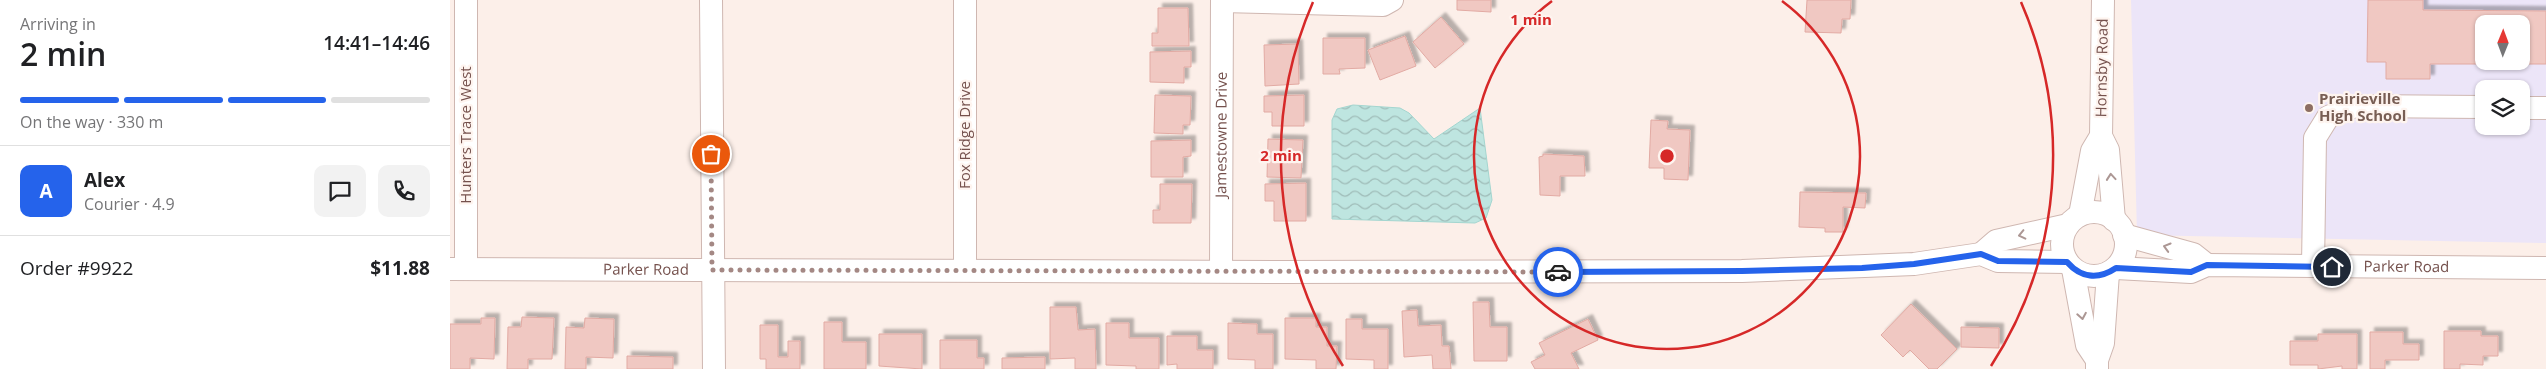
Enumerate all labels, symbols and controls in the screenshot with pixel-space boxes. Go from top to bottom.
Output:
text: 1 min [1510,9,1552,29]
text: Arriving in [20,13,96,35]
north arrow [2475,15,2530,70]
map controls [2475,15,2530,135]
street label: Hornsby Road [2090,18,2112,118]
text: 14:41–14:46 [323,30,430,56]
text: 2 min [20,32,106,75]
street label: Hunters Trace West [455,66,475,204]
street label: Jamestowne Drive [1210,72,1231,200]
button: layers [2475,80,2530,135]
street label: Fox Ridge Drive [954,81,974,189]
place label: Prairieville High School [2319,88,2406,125]
marker: Prairieville High School [2303,102,2315,114]
text: On the way · 330 m [20,111,163,133]
pin [690,133,732,175]
icon: bag [697,140,725,168]
text: 2 min [1260,145,1302,165]
centre of rings [1658,147,1676,165]
button: chat [314,165,366,217]
button: phone [378,165,430,217]
text: Alex [84,167,125,193]
one-way arrow [2105,173,2116,181]
text: A [39,178,53,204]
text: Courier · 4.9 [84,193,175,215]
one-way arrow [2018,229,2027,240]
one-way arrow [2163,242,2172,253]
pin [2311,246,2353,288]
courier [1533,247,1583,297]
icon: home [2318,253,2346,281]
text: Order #9922 [20,255,133,281]
text: $11.88 [370,255,430,281]
street label: Parker Road [2363,255,2449,276]
icon: car [1544,258,1572,286]
street label: Parker Road [603,259,689,279]
one-way arrow [2076,312,2086,320]

